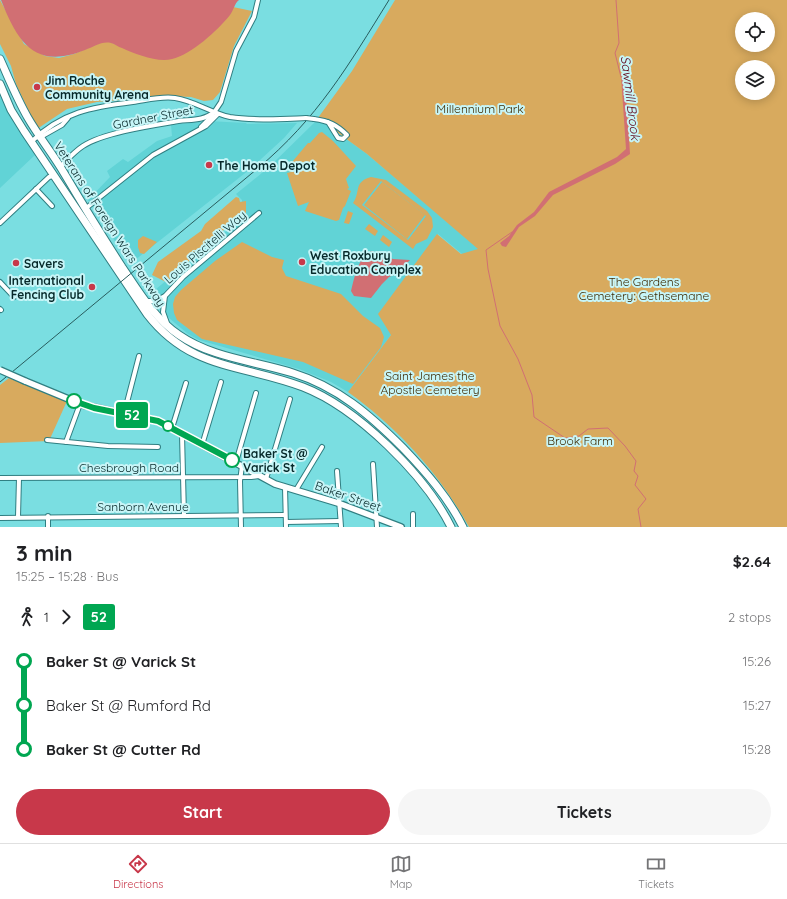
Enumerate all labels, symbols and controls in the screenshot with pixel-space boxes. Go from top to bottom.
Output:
map controls [735,12,775,100]
button: locate [735,12,775,52]
water label: Sawmill Brook [618,55,644,142]
button: layers [735,60,775,100]
place label: Jim Roche Community Arena [45,73,149,102]
marker: Jim Roche Community Arena [32,82,42,92]
park label: Millennium Park [436,101,524,116]
street label: Gardner Street [111,102,195,132]
street label: Veterans of Foreign Wars Parkway [51,139,169,309]
place label: The Home Depot [217,158,315,173]
marker: The Home Depot [204,160,214,170]
street label: Louis Piscitelli Way [161,207,249,287]
place label: West Roxbury Education Complex [310,248,421,277]
place label: Savers [24,256,64,271]
marker: West Roxbury Education Complex [297,257,307,267]
marker: Savers [11,258,21,268]
place label: International Fencing Club [9,273,84,302]
park label: The Gardens Cemetery: Gethsemane [579,274,709,303]
marker: International Fencing Club [87,282,97,292]
park label: Saint James the Apostle Cemetery [380,368,480,397]
unlabelled marker [66,393,82,409]
line badge: 52 [114,402,150,428]
text: 52 [124,406,140,424]
unlabelled marker [162,420,174,432]
park label: Brook Farm [547,433,613,448]
place label: Baker St @ Varick St [243,446,308,475]
marker: Baker St @ Varick St [224,452,240,468]
street label: Chesbrough Road [79,460,179,475]
street label: Baker Street [313,478,383,514]
street label: Sanborn Avenue [97,499,189,514]
text: 3 min [16,539,73,567]
text: $2.64 [733,552,771,571]
text: 15:25 – 15:28 · Bus [16,568,118,584]
icon: walk [16,606,38,628]
icon: forward [55,606,77,628]
text: 52 [91,608,107,626]
text: 1 [44,609,49,625]
text: 2 stops [728,609,771,625]
text: Baker St @ Varick St [46,652,196,671]
text: 15:26 [742,653,771,669]
text: Baker St @ Rumford Rd [46,696,211,715]
text: 15:27 [743,697,771,713]
text: Baker St @ Cutter Rd [46,740,201,759]
text: 15:28 [742,741,771,757]
button: Start [16,789,390,835]
button: Tickets [398,789,771,835]
tab: Directions [113,853,164,891]
tab: Map [390,853,412,891]
tab: Tickets [638,853,674,891]

